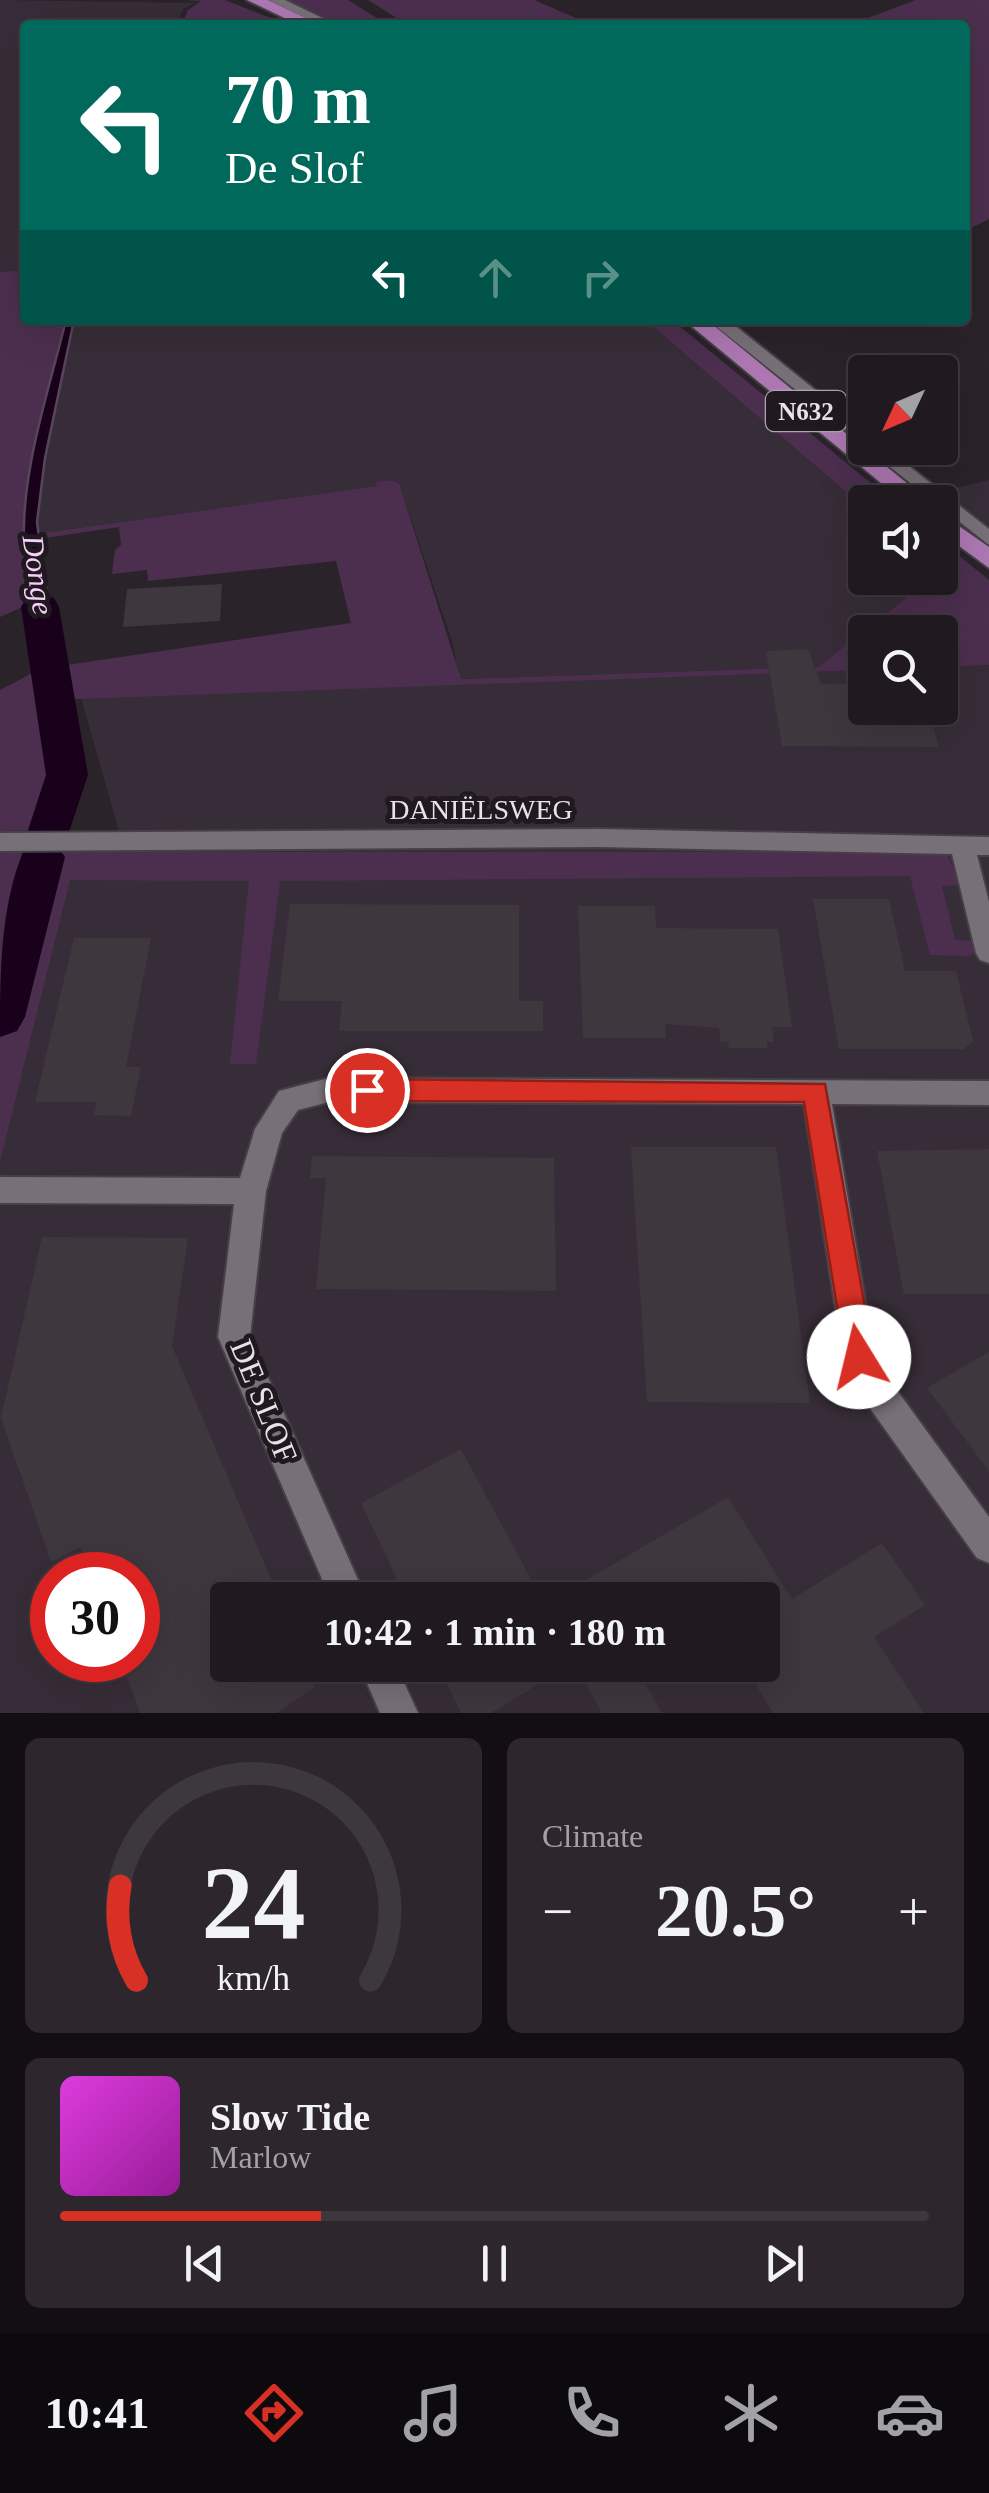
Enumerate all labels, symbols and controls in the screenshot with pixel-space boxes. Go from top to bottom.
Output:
icon: left [60,60,190,190]
text: 70 m [225,61,371,138]
text: De Slof [225,143,364,193]
icon: left [363,250,418,305]
icon: ahead [468,250,523,305]
icon: right [573,250,628,305]
north arrow [848,355,958,465]
map controls [848,355,958,725]
road number: N632 [766,391,846,431]
button: sound [848,485,958,595]
water label: Donge [16,532,60,617]
button: search [848,615,958,725]
street label: DANIËLSWEG [389,794,573,825]
pin [325,1048,410,1133]
icon: arrive [340,1063,395,1118]
position arrow [807,1305,911,1409]
street label: DE SLOF [223,1334,305,1468]
speed limit sign: 30 [30,1552,160,1682]
text: 10:42 · 1 min · 180 m [324,1611,666,1653]
text: Climate [542,1818,643,1854]
text: 24 [202,1845,306,1960]
text: 20.5° [655,1869,816,1952]
text: − [542,1881,573,1942]
text: + [898,1881,929,1942]
text: km/h [217,1958,290,1998]
text: Slow Tide [210,2096,370,2138]
text: Marlow [210,2139,311,2175]
icon: previous [177,2236,232,2291]
icon: pause [467,2236,522,2291]
icon: next [757,2236,812,2291]
icon: directions [239,2378,309,2448]
icon: music [398,2378,468,2448]
icon: phone [557,2378,627,2448]
icon: climate [716,2378,786,2448]
icon: car [875,2378,945,2448]
text: 10:41 [45,2388,150,2438]

